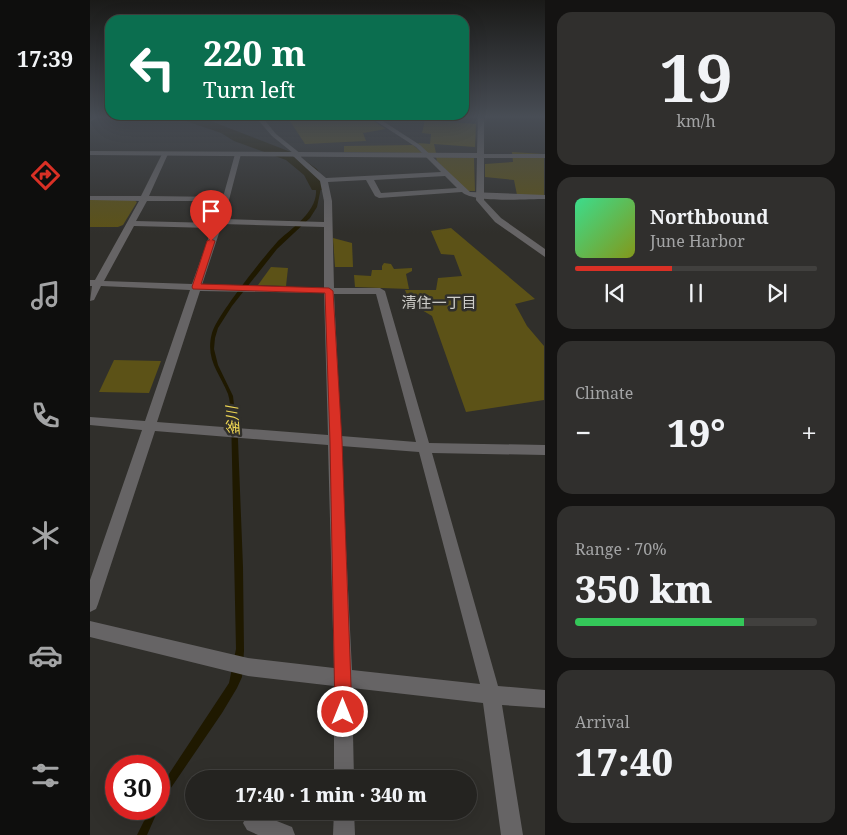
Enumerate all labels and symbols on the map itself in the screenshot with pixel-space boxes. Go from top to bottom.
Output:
pin [190,190,232,241]
district label: 清住一丁目 [401,292,477,312]
water label: 釜川 [221,403,243,437]
position arrow [316,685,368,737]
speed limit sign: 30 [105,755,170,820]

